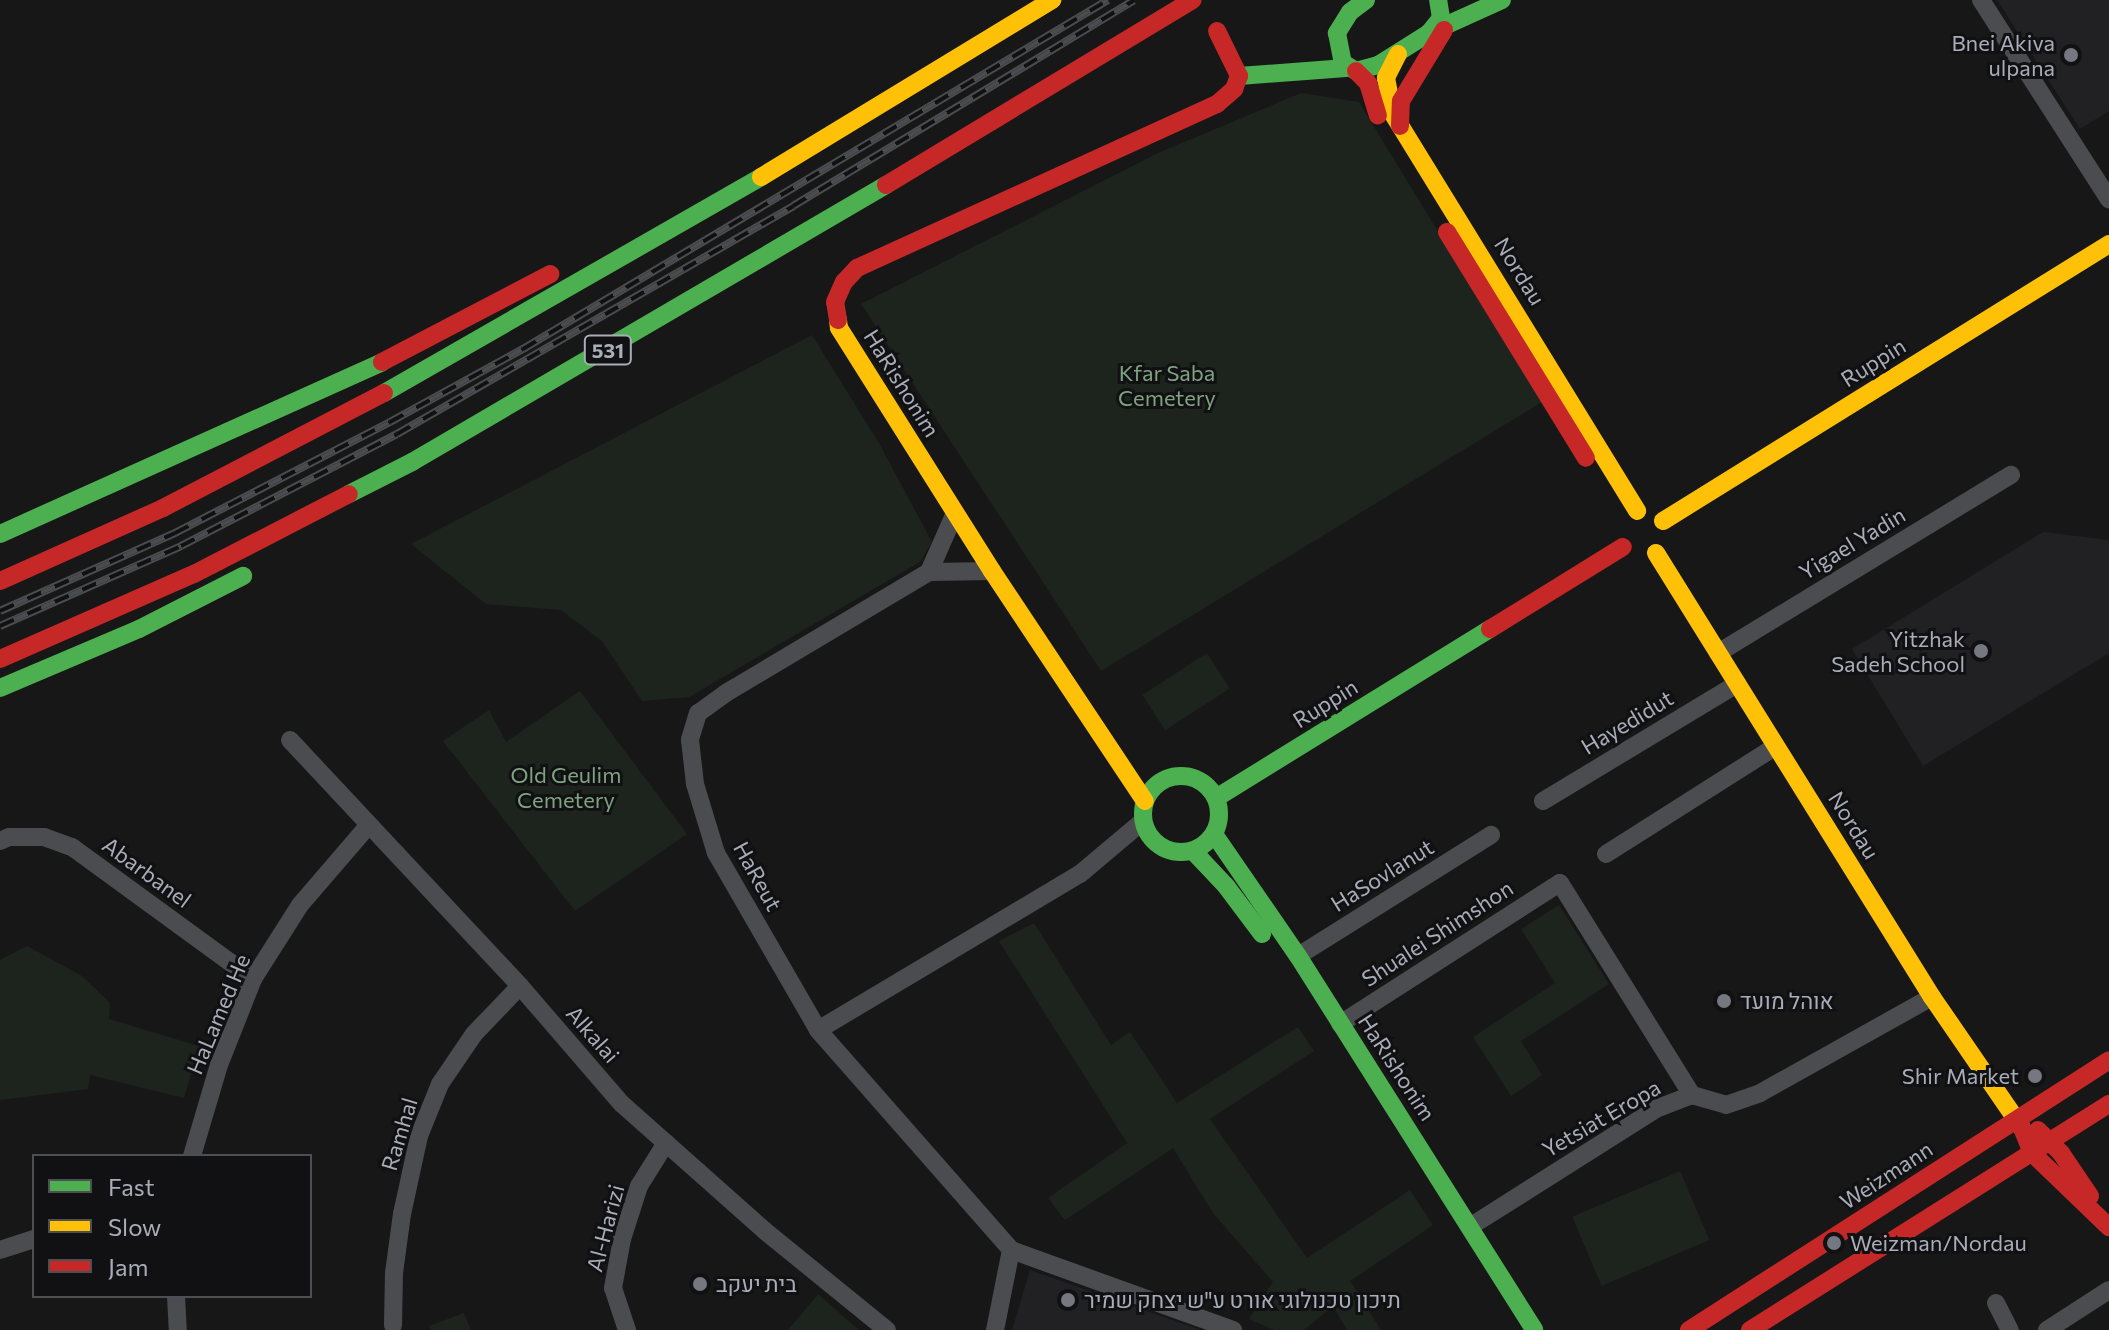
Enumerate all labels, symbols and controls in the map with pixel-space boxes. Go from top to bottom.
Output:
place label: Bnei Akiva ulpana [1951,29,2055,80]
marker: Bnei Akiva ulpana [2062,46,2080,64]
street label: Nordau [1489,232,1551,310]
street label: HaRishonim [859,324,945,442]
street label: Ruppin [1836,332,1910,392]
road number: 531 [582,334,634,366]
park label: Kfar Saba Cemetery [1118,359,1216,410]
street label: Yigael Yadin [1794,501,1910,585]
place label: Yitzhak Sadeh School [1831,625,1965,676]
marker: Yitzhak Sadeh School [1972,642,1990,660]
street label: Ruppin [1288,673,1362,733]
street label: Hayedidut [1576,684,1678,760]
park label: Old Geulim Cemetery [511,761,621,812]
street label: Nordau [1823,786,1885,864]
street label: Abarbanel [98,831,196,913]
street label: HaSovlanut [1326,833,1438,917]
street label: HaReut [728,837,788,915]
street label: Shualei Shimshon [1356,874,1518,992]
street label: HaLamed He [181,950,255,1078]
place label: אוהל מועד [1740,988,1834,1014]
marker: אוהל מועד [1715,992,1733,1010]
street label: Alkalai [561,1000,625,1068]
street label: HaRishonim [1353,1009,1441,1125]
place label: Shir Market [1902,1063,2019,1089]
marker: Shir Market [2026,1067,2044,1085]
street label: Yetsiat Eropa [1537,1073,1665,1163]
street label: Ramhal [375,1094,423,1174]
street label: Weizmann [1835,1135,1937,1215]
legend [32,1154,312,1298]
text: Fast [108,1172,155,1201]
street label: Al-Harizi [581,1182,629,1274]
text: Slow [108,1212,161,1241]
place label: Weizman/Nordau [1850,1230,2027,1256]
marker: Weizman/Nordau [1825,1234,1843,1252]
text: Jam [108,1252,148,1281]
place label: בית יעקב [716,1271,797,1297]
marker: בית יעקב [691,1275,709,1293]
place label: תיכון טכנולוגי אורט ע"ש יצחק שמיר [1084,1287,1401,1313]
marker: תיכון טכנולוגי אורט ע"ש יצחק שמיר [1059,1291,1077,1309]

